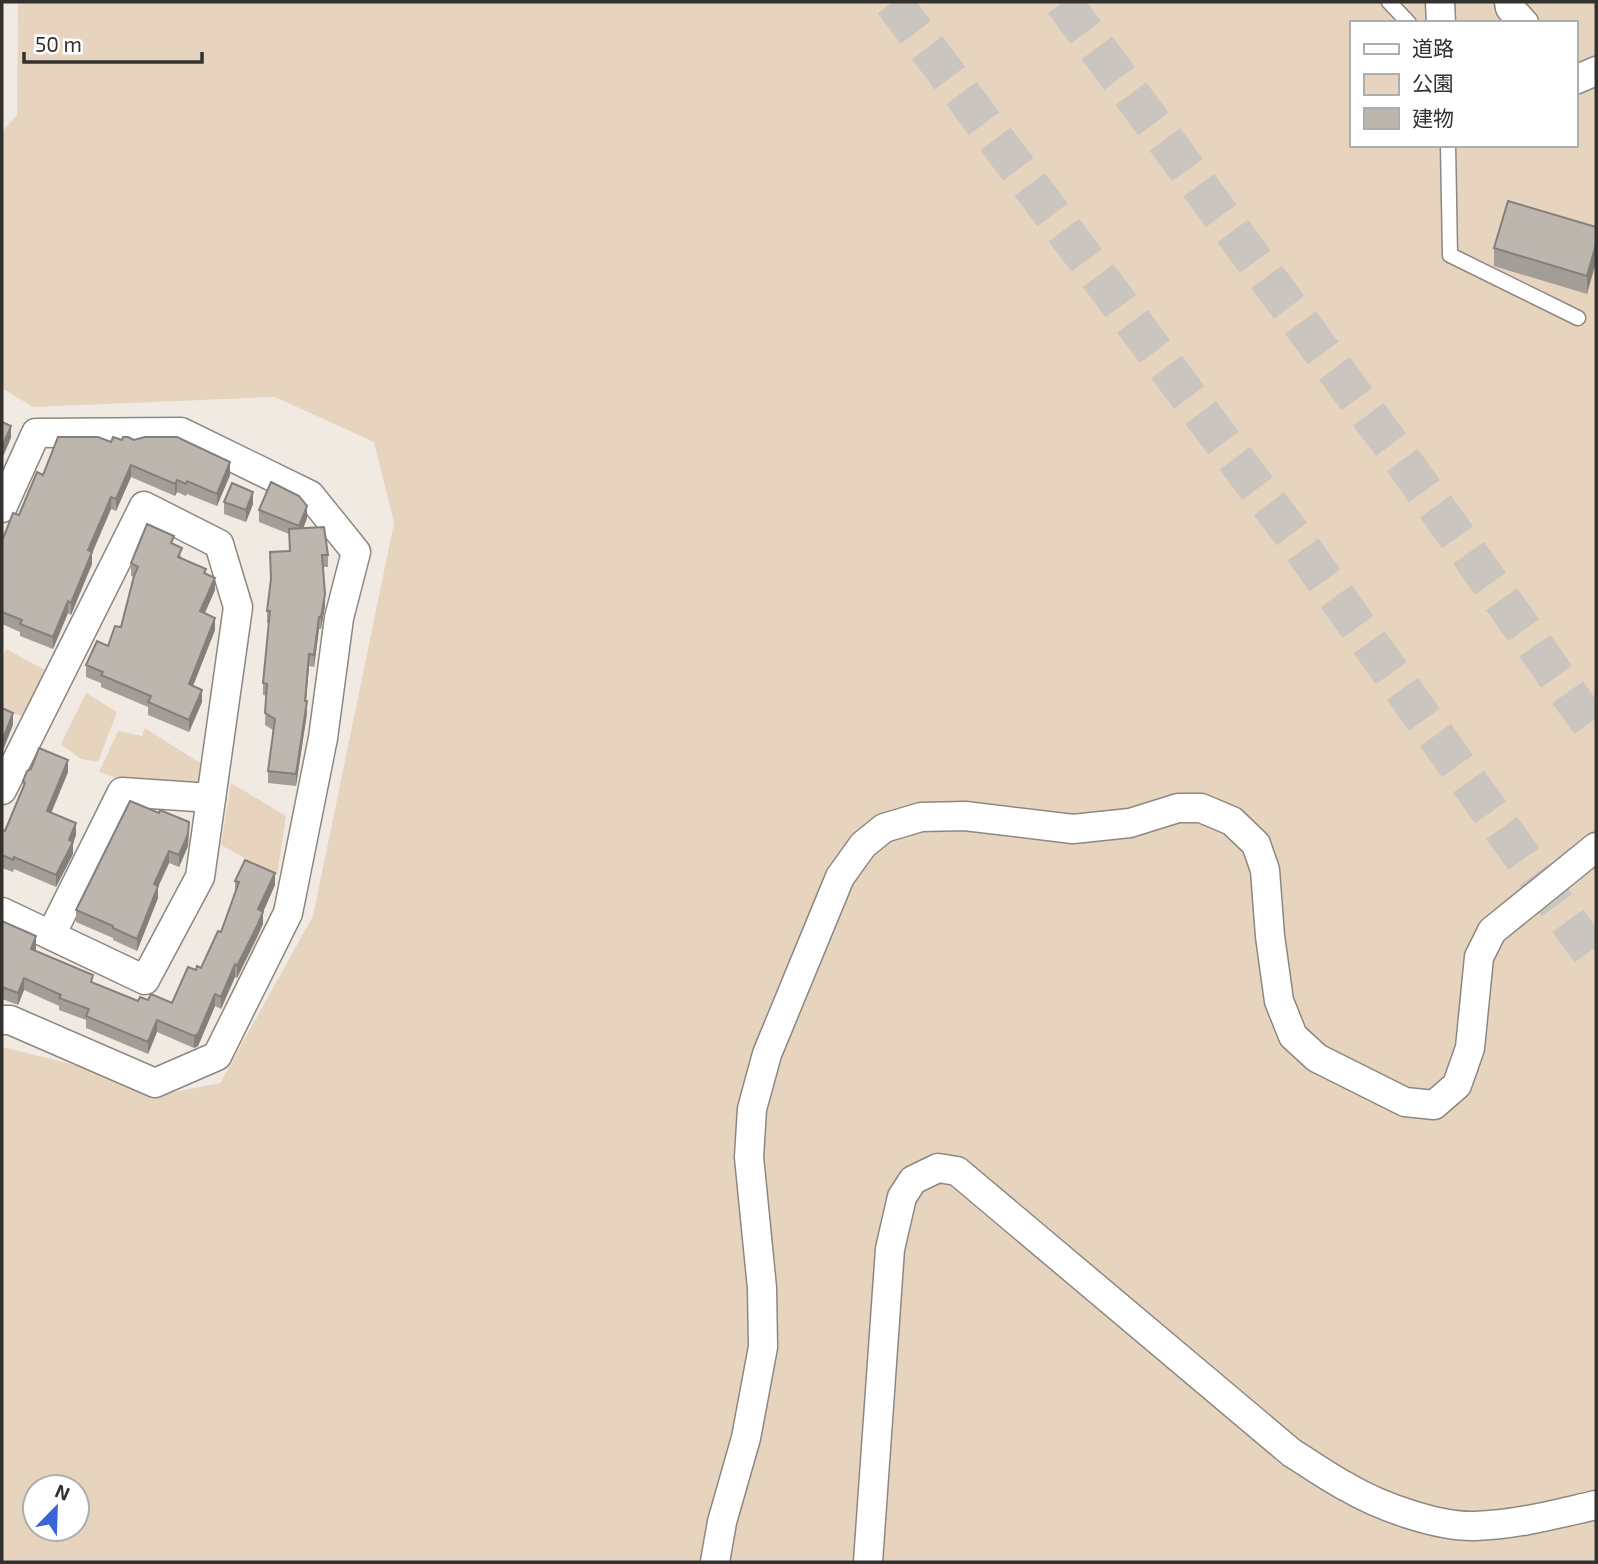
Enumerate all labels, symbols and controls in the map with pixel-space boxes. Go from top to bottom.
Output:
scale bar [24,21,203,65]
legend [1350,21,1577,147]
text: 50 m [35,31,82,56]
text: 道路 [1412,35,1454,60]
text: 公園 [1412,70,1454,95]
text: 建物 [1412,105,1454,130]
north arrow [21,1473,91,1543]
text: N [52,1479,74,1505]

